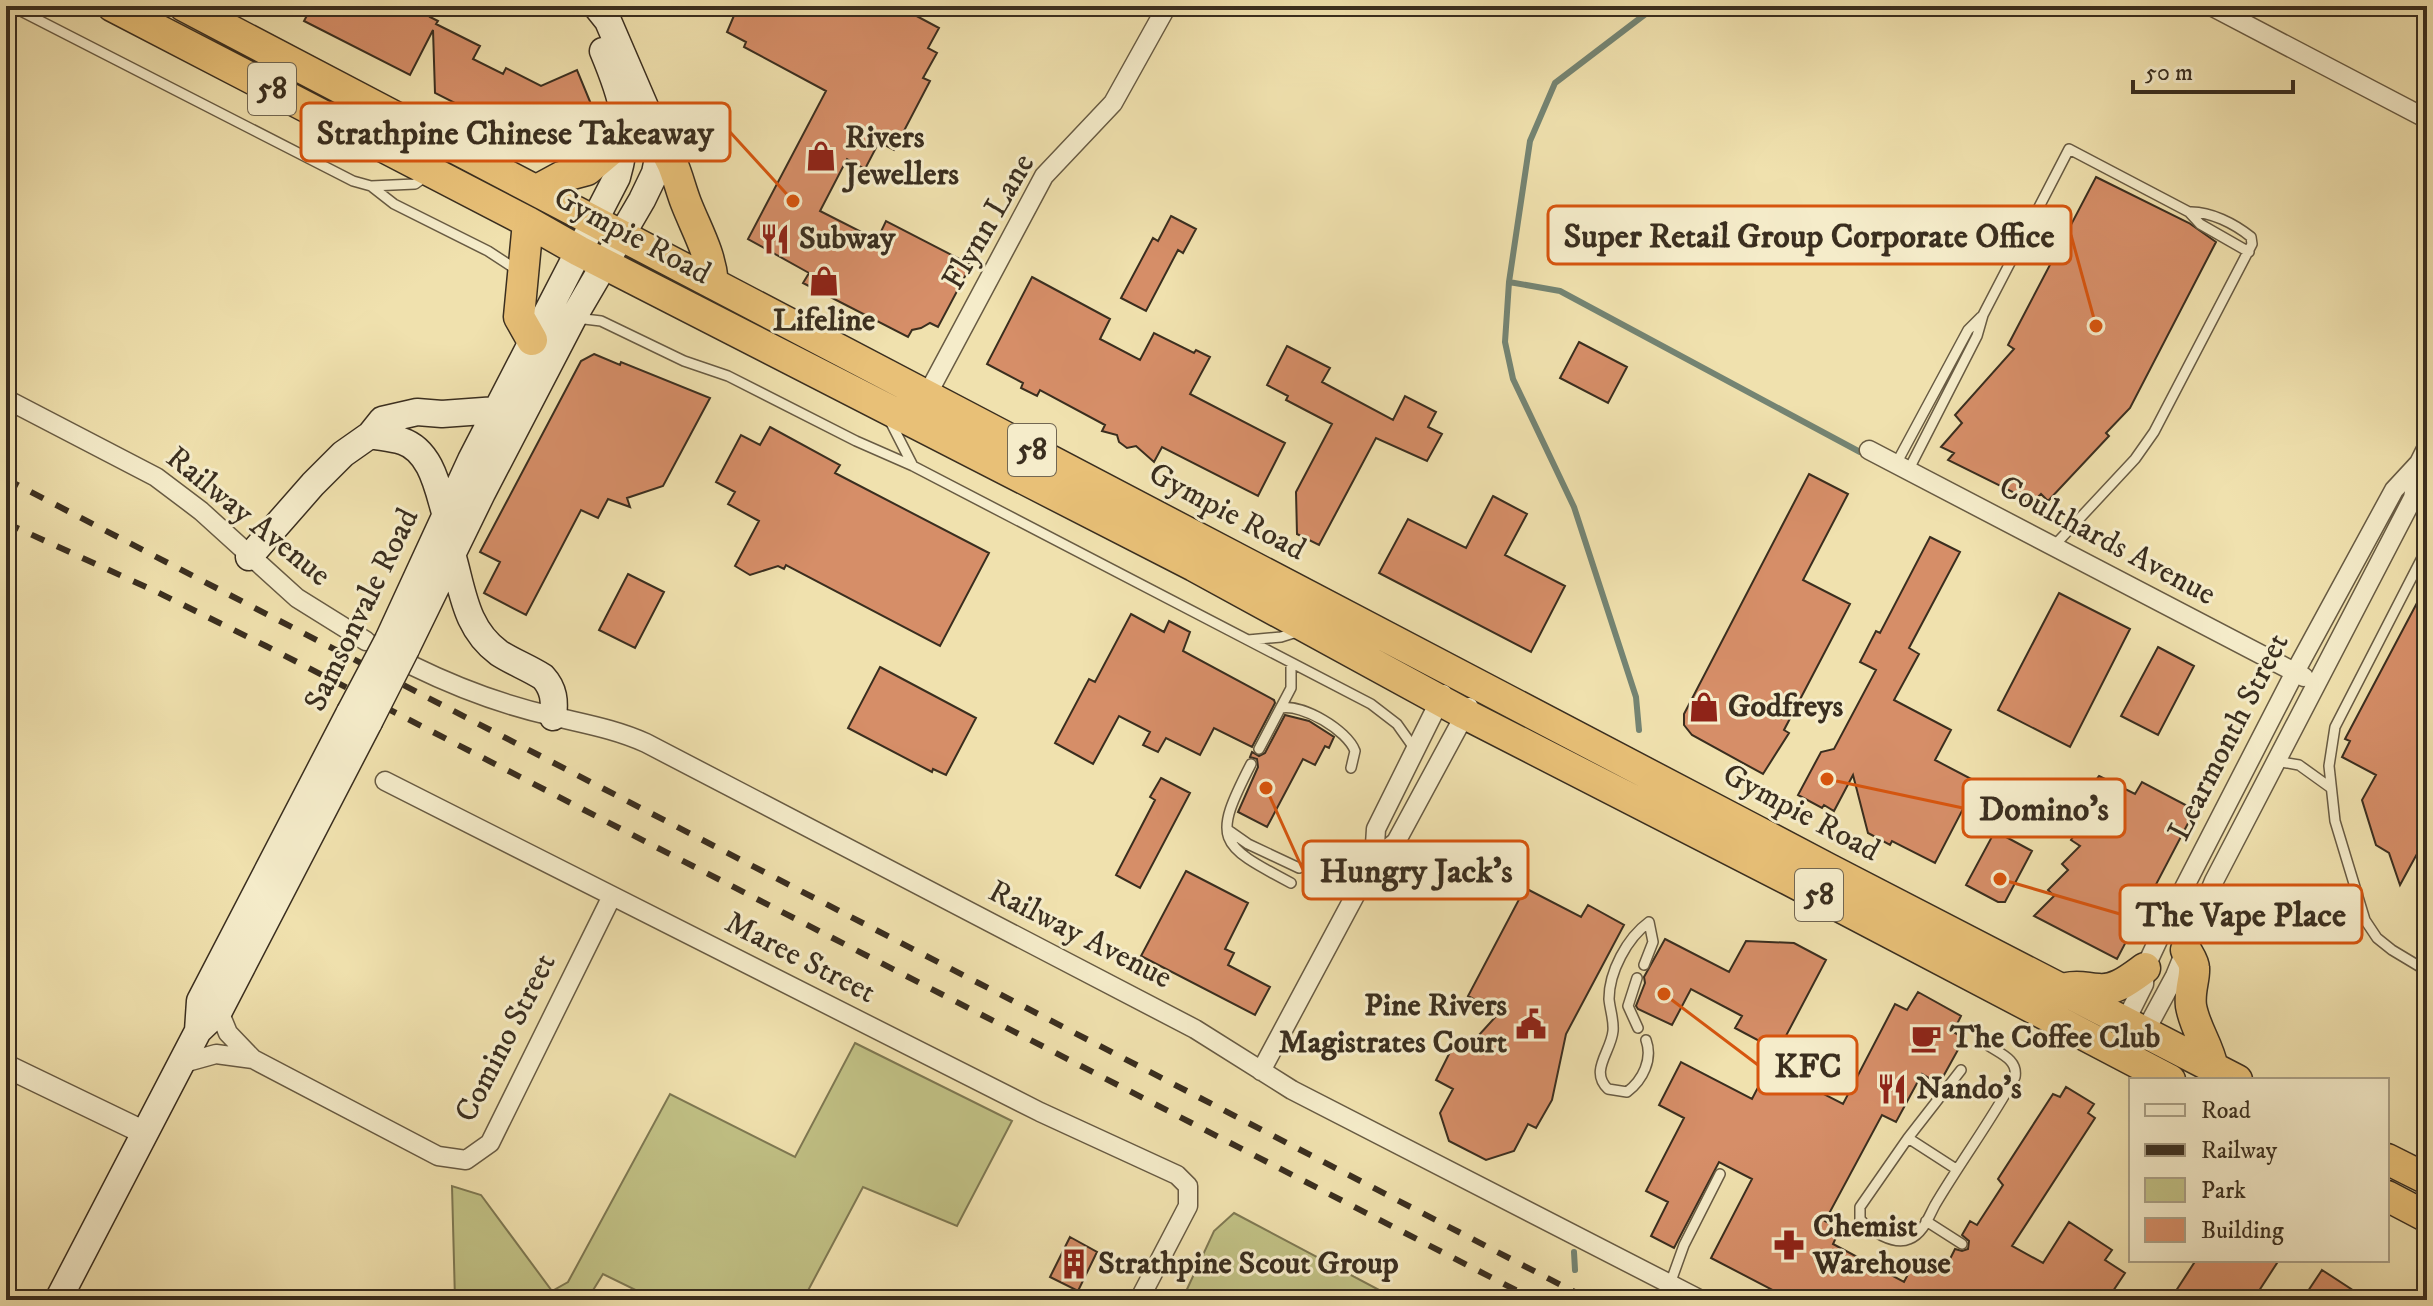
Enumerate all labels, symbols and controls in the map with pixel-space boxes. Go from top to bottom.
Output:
scale bar [2133,44,2293,94]
text: 50 m [2145,58,2193,88]
road number: 58 [248,63,296,115]
callout: Strathpine Chinese Takeaway [301,103,730,161]
text: Strathpine Chinese Takeaway [316,113,714,155]
place label: Rivers Jewellers [842,118,959,195]
shop icon: Rivers Jewellers [804,139,838,173]
street label: Flynn Lane [934,147,1044,297]
street label: Gympie Road [547,178,717,294]
callout: Super Retail Group Corporate Office [1548,206,2071,264]
text: Super Retail Group Corporate Office [1563,216,2055,258]
place label: Subway [799,219,896,259]
restaurant icon: Subway [758,222,792,256]
shop icon: Lifeline [807,264,841,298]
place label: Lifeline [773,301,875,341]
road number: 58 [1008,424,1056,476]
street label: Railway Avenue [157,438,339,596]
street label: Gympie Road [1142,454,1312,570]
street label: Coulthards Avenue [1992,467,2222,615]
street label: Samsonvale Road [296,502,428,718]
street label: Learmonth Street [2160,627,2298,847]
place label: Godfreys [1728,687,1843,727]
shop icon: Godfreys [1687,690,1721,724]
street label: Gympie Road [1716,755,1886,871]
callout: Domino's [1963,779,2125,837]
text: Domino's [1979,789,2109,831]
callout: Hungry Jack's [1303,841,1528,899]
text: Hungry Jack's [1319,851,1513,893]
road number: 58 [1795,869,1843,921]
street label: Railway Avenue [982,872,1178,998]
callout: The Vape Place [2120,885,2362,943]
text: The Vape Place [2135,895,2346,937]
street label: Maree Street [718,903,882,1013]
street label: Comino Street [446,947,566,1129]
place label: Pine Rivers Magistrates Court [1278,986,1508,1063]
public building icon: Pine Rivers Magistrates Court [1514,1007,1548,1041]
place label: The Coffee Club [1949,1018,2160,1058]
cafe icon: The Coffee Club [1909,1021,1943,1055]
callout: KFC [1758,1036,1857,1094]
text: KFC [1774,1046,1842,1088]
place label: Nando's [1916,1069,2022,1109]
restaurant icon: Nando's [1875,1072,1909,1106]
legend [2129,1078,2389,1262]
text: Road [2201,1096,2251,1126]
text: Railway [2201,1136,2278,1166]
text: Park [2201,1176,2246,1206]
place label: Chemist Warehouse [1812,1207,1951,1284]
text: Building [2201,1216,2284,1246]
pharmacy icon: Chemist Warehouse [1772,1228,1806,1262]
place label: Strathpine Scout Group [1098,1244,1399,1284]
building icon: Strathpine Scout Group [1057,1247,1091,1281]

